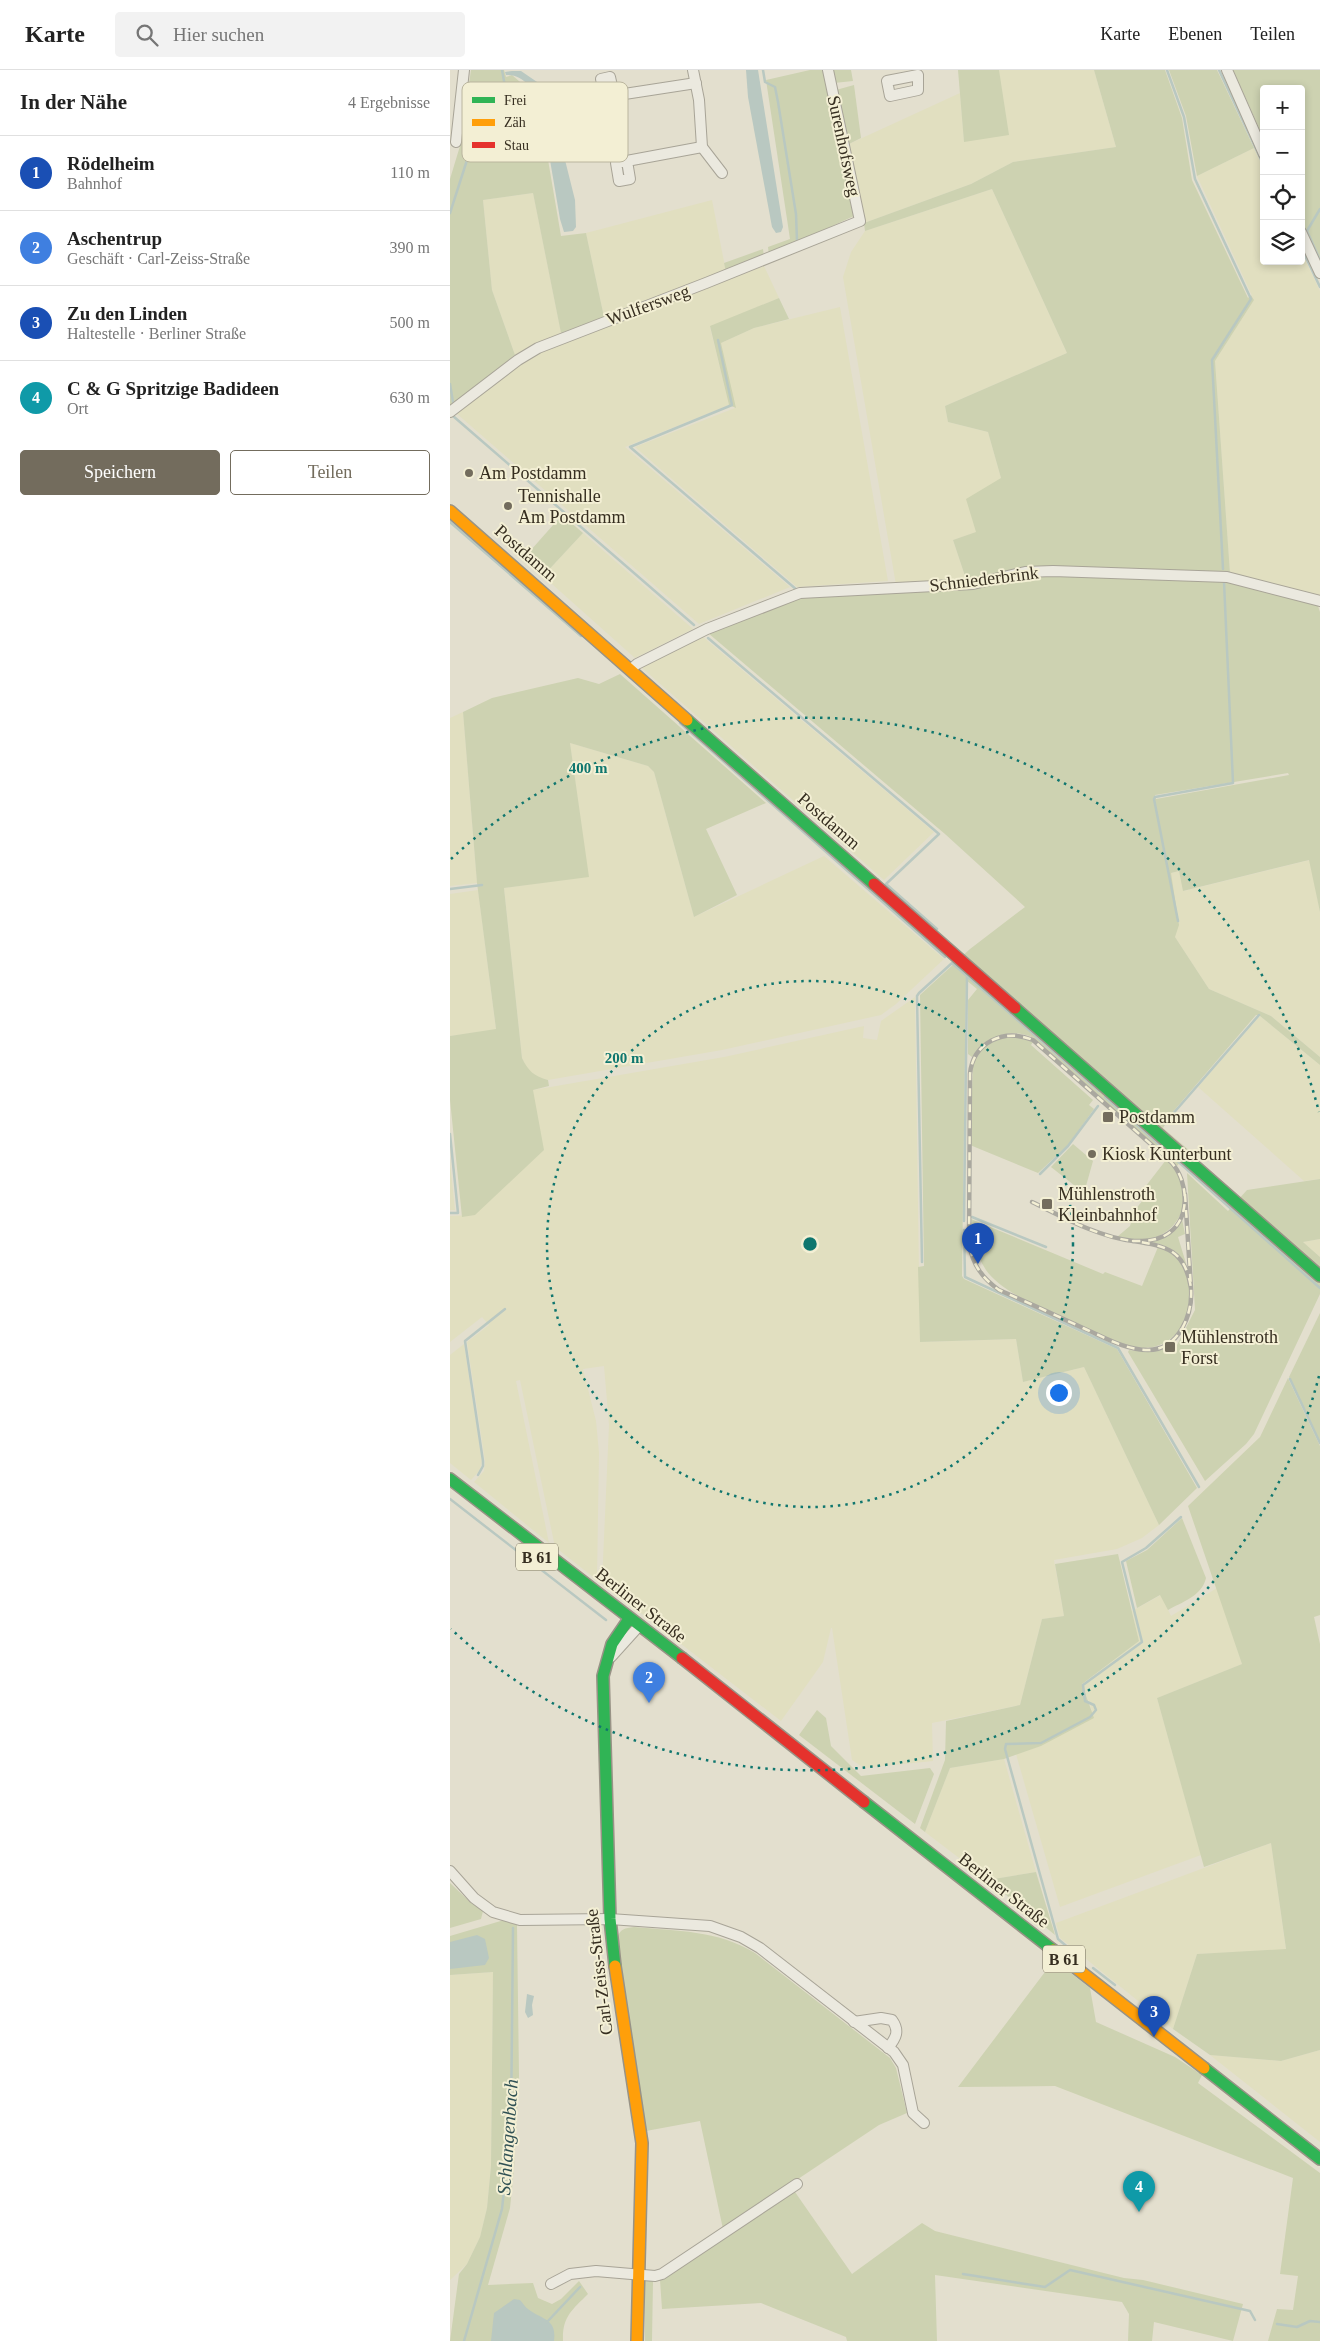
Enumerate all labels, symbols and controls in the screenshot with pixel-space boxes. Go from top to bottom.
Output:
search box [115,12,465,57]
text: Karte [25,21,85,47]
icon: search [133,21,161,49]
text: Hier suchen [173,24,264,45]
text: Karte [1100,24,1140,44]
text: Ebenen [1168,24,1222,44]
text: Teilen [1250,24,1295,44]
legend [462,82,628,162]
map controls [1260,85,1305,265]
button: + [1260,85,1305,130]
text: In der Nähe [20,90,127,114]
text: Frei [504,93,527,108]
text: 4 Ergebnisse [348,94,430,111]
street label: Surenhofsweg [824,94,864,198]
text: Zäh [504,115,526,130]
button: − [1260,130,1305,175]
text: Stau [504,138,529,153]
text: Rödelheim [67,153,155,174]
text: 1 [32,164,40,181]
text: 110 m [390,164,430,181]
text: Bahnhof [67,175,122,192]
button: locate [1260,175,1305,220]
button: layers [1260,220,1305,265]
text: Aschentrup [67,228,162,249]
text: 2 [32,239,40,256]
text: 390 m [390,239,430,256]
text: Geschäft · Carl-Zeiss-Straße [67,250,250,267]
street label: Wulfersweg [604,281,692,329]
text: Zu den Linden [67,303,187,324]
text: 3 [32,314,40,331]
text: 500 m [390,314,430,331]
text: Haltestelle · Berliner Straße [67,325,246,342]
text: C & G Spritzige Badideen [67,378,279,399]
text: 4 [32,389,40,406]
text: 630 m [390,389,430,406]
text: Ort [67,400,88,417]
button: Speichern [20,450,220,495]
button: Teilen [230,450,430,495]
place label: Am Postdamm [479,463,587,483]
marker: Am Postdamm [463,467,475,479]
place label: Tennishalle Am Postdamm [518,486,626,527]
marker: Tennishalle Am Postdamm [502,500,514,512]
street label: Postdamm [491,521,561,585]
street label: Schniederbrink [928,562,1040,596]
text: 400 m [569,760,608,776]
street label: Postdamm [794,789,864,853]
text: 200 m [605,1050,644,1066]
place label: Postdamm [1119,1107,1195,1127]
marker: Postdamm [1101,1110,1115,1124]
place label: Kiosk Kunterbunt [1102,1144,1232,1164]
marker: Kiosk Kunterbunt [1086,1148,1098,1160]
place label: Mühlenstroth Kleinbahnhof [1058,1184,1157,1225]
marker: Mühlenstroth Kleinbahnhof [1040,1197,1054,1211]
pin: 1 [962,1223,994,1264]
centre of rings [801,1235,819,1253]
place label: Mühlenstroth Forst [1181,1327,1278,1368]
marker: Mühlenstroth Forst [1163,1340,1177,1354]
your location [1046,1380,1072,1406]
road number: B 61 [516,1544,558,1570]
street label: Berliner Straße [592,1563,690,1647]
pin: 2 [633,1662,665,1703]
street label: Berliner Straße [955,1848,1053,1932]
street label: Carl-Zeiss-Straße [581,1908,617,2036]
road number: B 61 [1043,1946,1085,1972]
pin: 3 [1138,1996,1170,2037]
water label: Schlangenbach [493,2078,522,2196]
pin: 4 [1123,2171,1155,2212]

